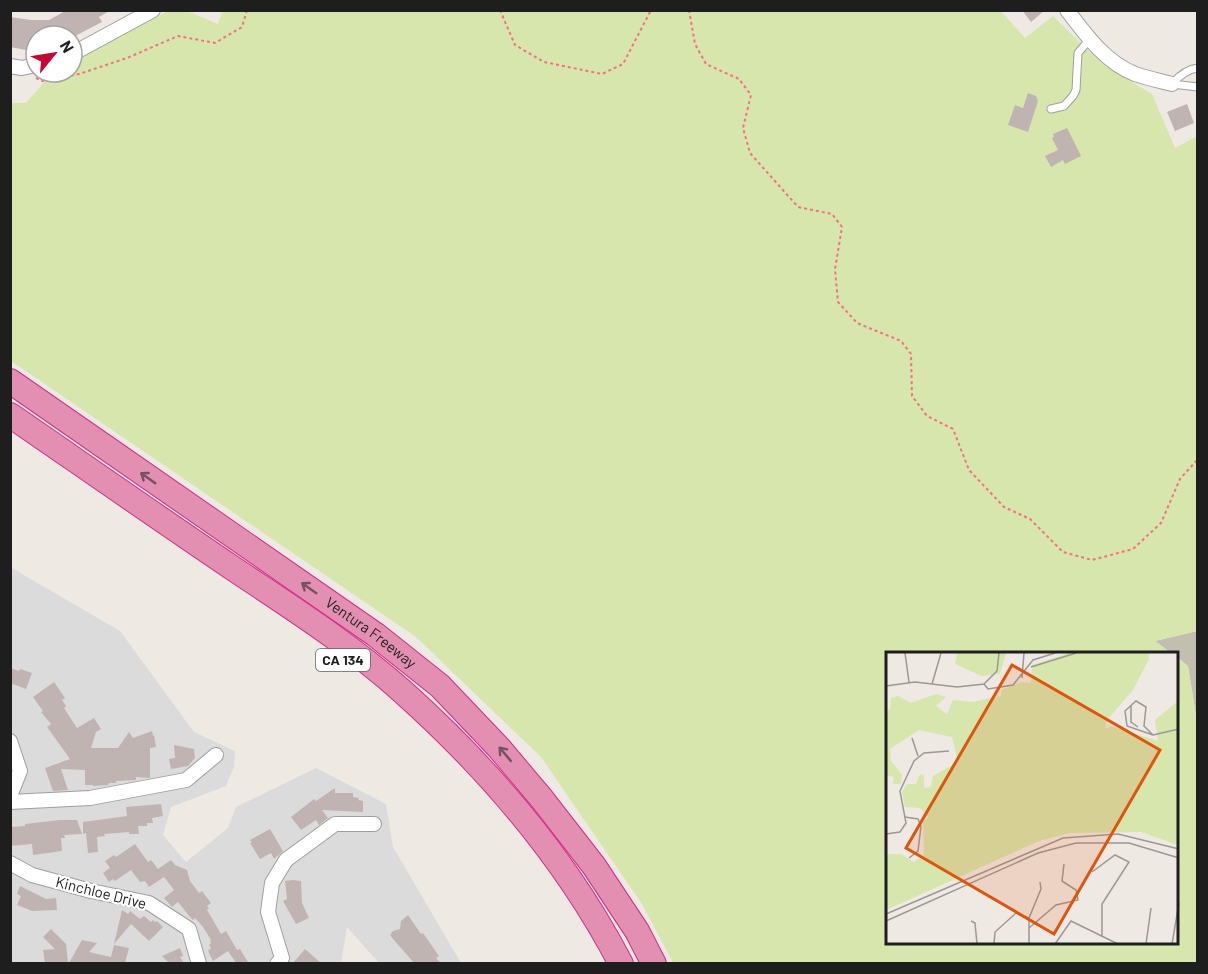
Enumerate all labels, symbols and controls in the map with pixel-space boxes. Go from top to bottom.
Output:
north arrow [24,24,84,84]
text: N [57,37,78,56]
one-way arrow [140,471,157,483]
one-way arrow [301,582,317,594]
street label: Ventura Freeway [322,593,420,672]
road number: CA 134 [316,649,370,671]
inset map [886,652,1178,944]
one-way arrow [498,746,511,762]
street label: Kinchloe Drive [54,872,148,912]

